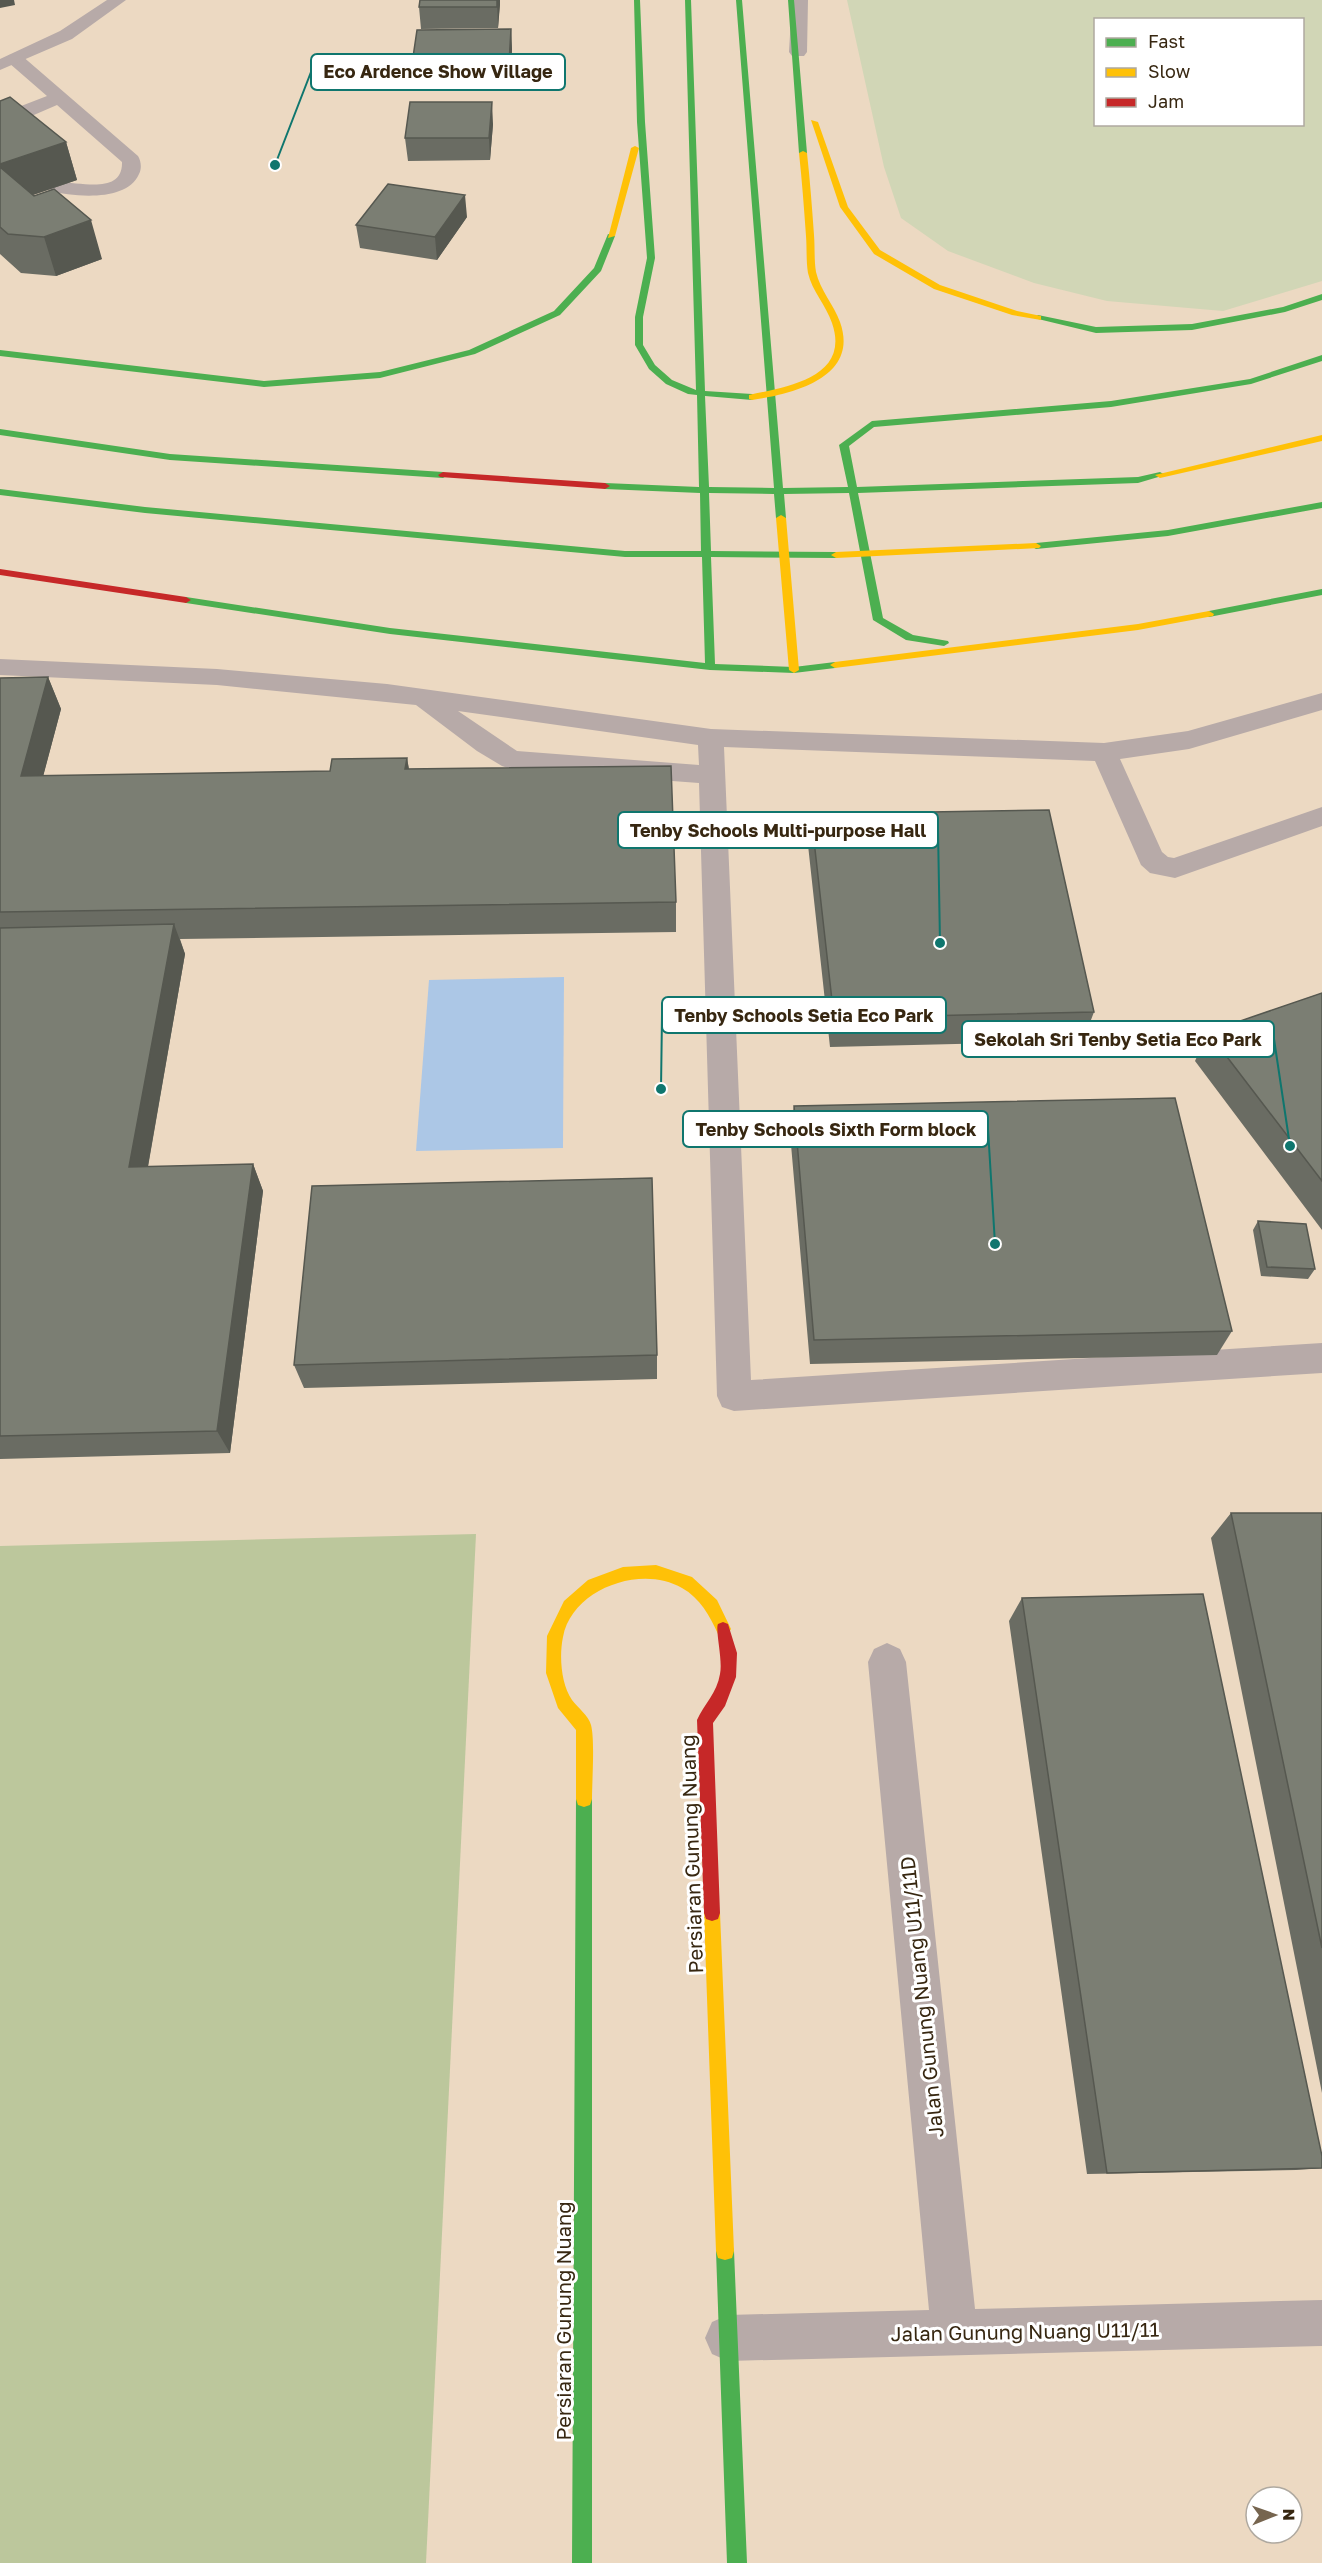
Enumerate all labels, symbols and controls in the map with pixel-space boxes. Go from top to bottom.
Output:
legend [1094,18,1304,126]
text: Fast [1148,30,1185,52]
callout: Eco Ardence Show Village [311,54,565,90]
text: Eco Ardence Show Village [323,60,553,82]
text: Slow [1148,60,1191,82]
text: Jam [1148,90,1184,112]
callout: Tenby Schools Multi-purpose Hall [618,812,938,848]
text: Tenby Schools Multi-purpose Hall [630,819,926,841]
callout: Tenby Schools Setia Eco Park [662,997,946,1033]
text: Tenby Schools Setia Eco Park [674,1004,934,1026]
callout: Sekolah Sri Tenby Setia Eco Park [962,1021,1274,1057]
text: Sekolah Sri Tenby Setia Eco Park [974,1028,1262,1050]
callout: Tenby Schools Sixth Form block [683,1111,988,1147]
text: Tenby Schools Sixth Form block [696,1118,977,1140]
street label: Persiaran Gunung Nuang [675,1734,707,1974]
street label: Jalan Gunung Nuang U11/11D [894,1855,948,2139]
street label: Persiaran Gunung Nuang [551,2201,575,2441]
street label: Jalan Gunung Nuang U11/11 [890,2317,1160,2345]
north arrow [1244,2485,1304,2545]
text: N [1279,2508,1299,2521]

